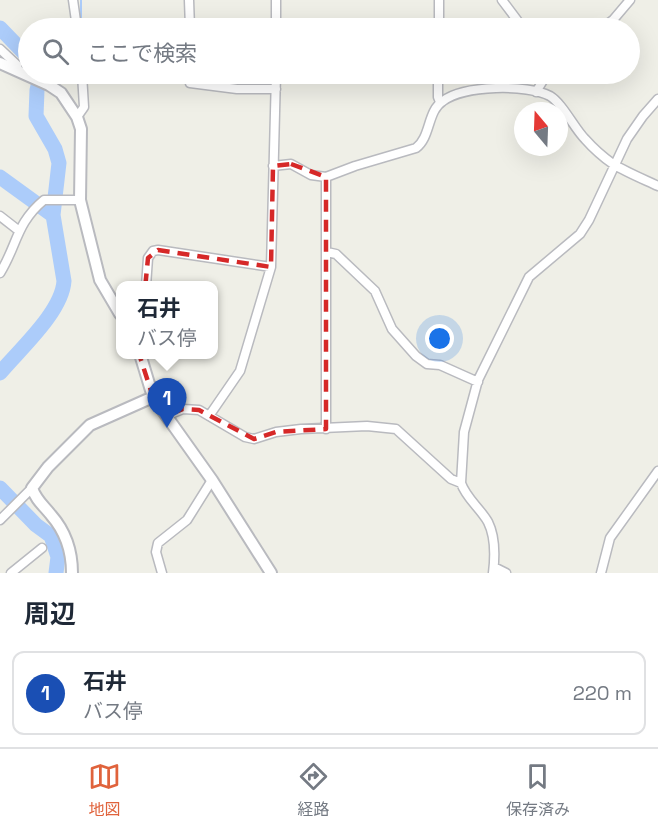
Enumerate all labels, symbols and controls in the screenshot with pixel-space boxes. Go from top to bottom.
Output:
search box [18,18,640,84]
icon: search [39,35,72,68]
text: ここで検索 [87,39,197,67]
north arrow [514,102,568,156]
popup [116,281,218,359]
text: 石井 [137,294,181,322]
your location [425,324,454,353]
text: バス停 [137,325,197,351]
pin: 1 [148,378,186,428]
text: 周辺 [24,597,76,631]
text: 石井 [83,667,127,695]
text: 1 [41,680,50,706]
text: 220 m [573,680,632,706]
text: バス停 [83,698,143,724]
tab: 地図 [88,760,121,820]
tab: 経路 [297,760,330,820]
tab: 保存済み [506,760,570,820]

